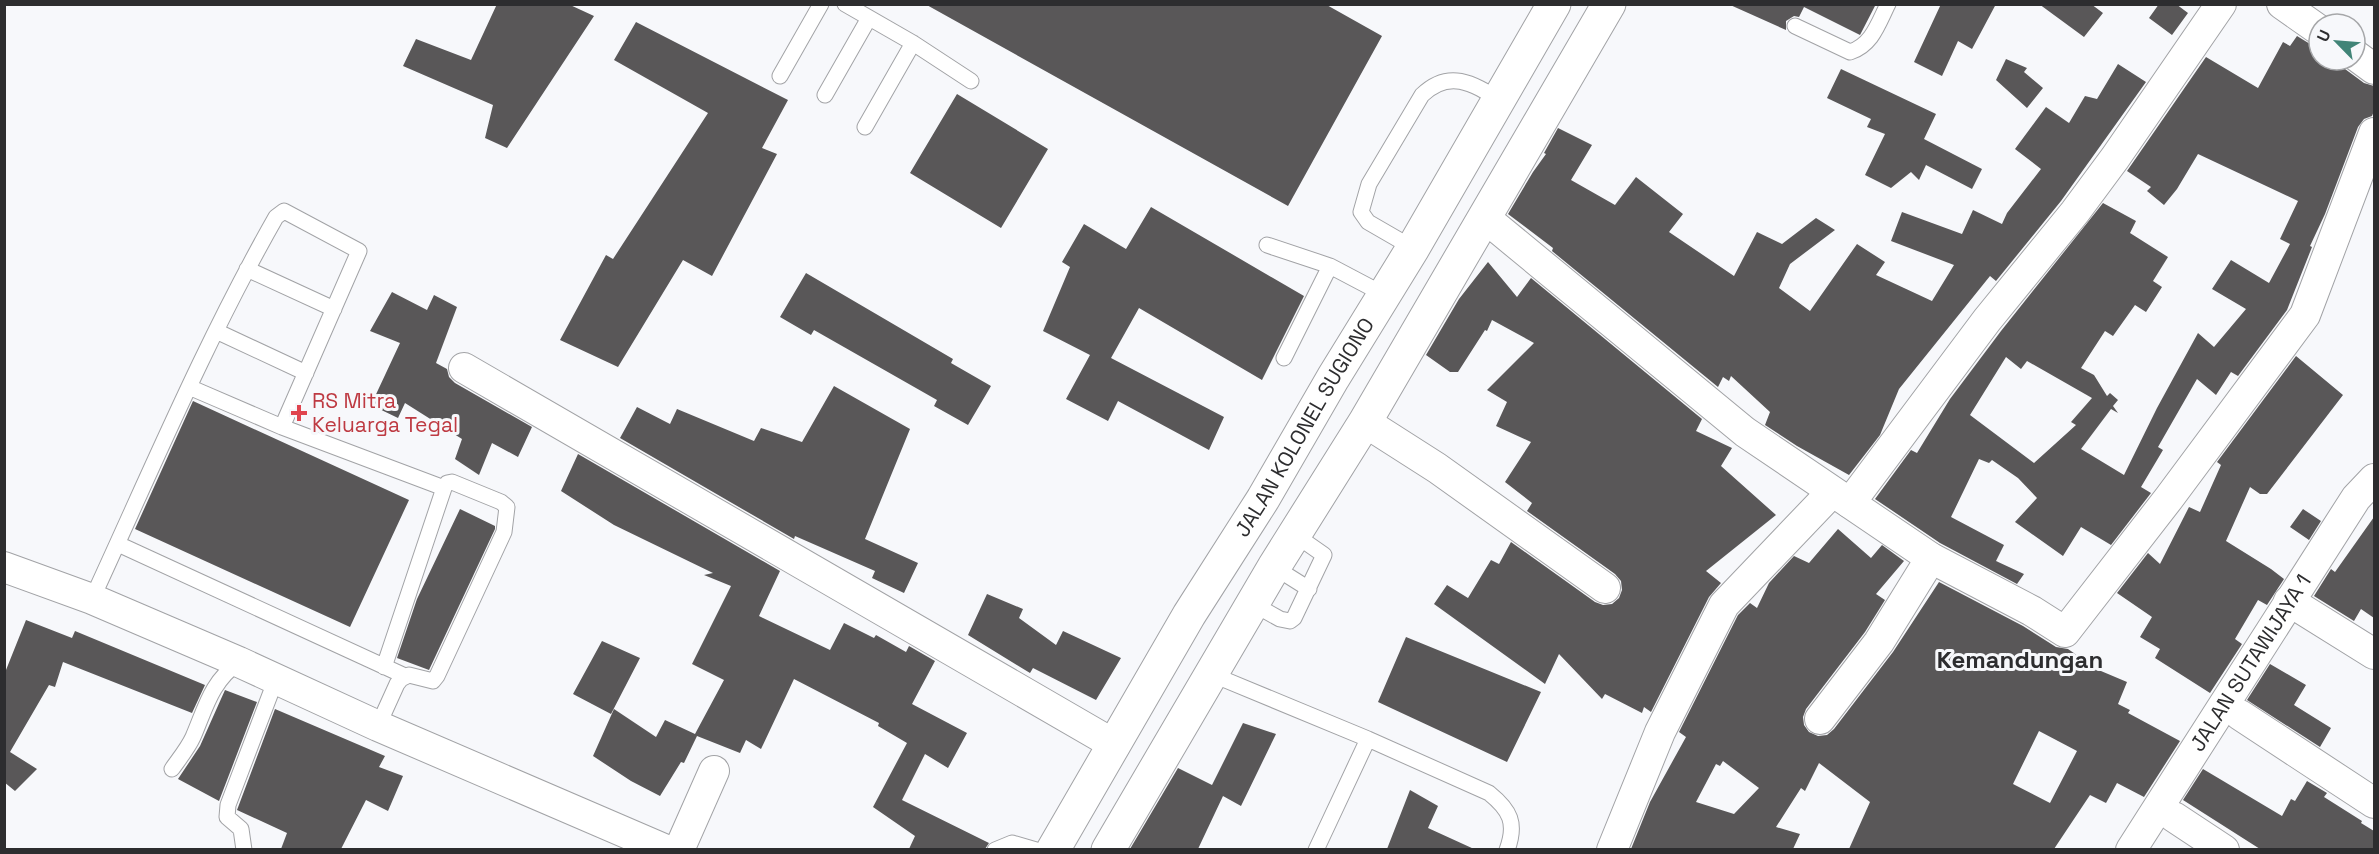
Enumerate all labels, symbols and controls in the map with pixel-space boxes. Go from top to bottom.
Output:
north arrow [2307,12,2367,72]
text: U [2312,27,2336,45]
street label: JALAN KOLONEL SUGIONO [1228,312,1380,542]
place label: RS Mitra Keluarga Tegal [312,387,458,438]
marker: RS Mitra Keluarga Tegal [290,404,308,422]
street label: JALAN SUTAWIJAYA 1 [2184,569,2317,756]
district label: Kemandungan [1937,644,2103,675]

